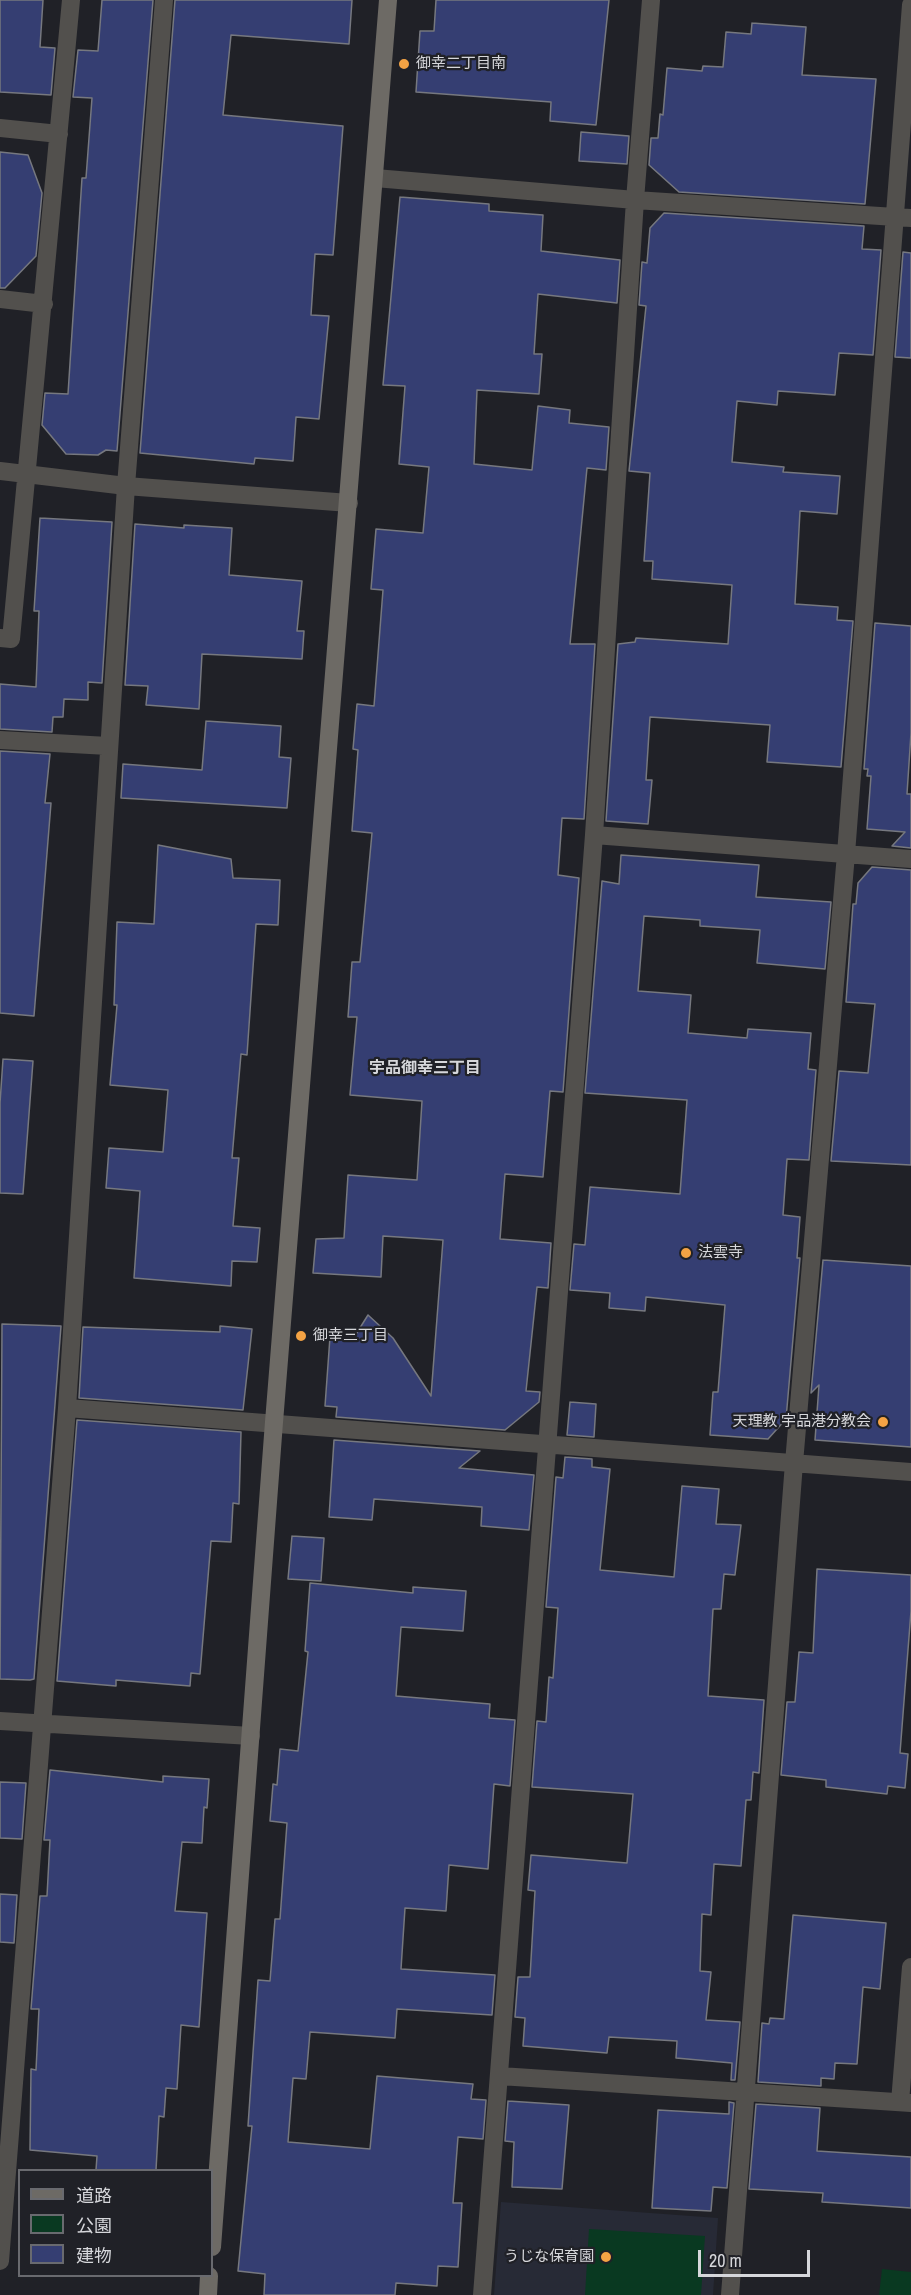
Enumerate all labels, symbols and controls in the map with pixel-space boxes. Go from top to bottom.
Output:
place label: 御幸二丁目南 [416,55,506,73]
marker: 御幸二丁目南 [397,57,411,71]
district label: 宇品御幸三丁目 [369,1059,481,1079]
place label: 法雲寺 [698,1244,743,1262]
marker: 法雲寺 [679,1246,693,1260]
place label: 御幸三丁目 [313,1327,388,1345]
marker: 御幸三丁目 [294,1329,308,1343]
place label: 天理教 宇品港分教会 [733,1413,871,1431]
marker: 天理教 宇品港分教会 [876,1415,890,1429]
legend [18,2169,213,2277]
text: 道路 [76,2183,112,2208]
text: 公園 [76,2213,112,2238]
scale bar [701,2238,814,2276]
text: 建物 [76,2243,112,2268]
place label: うじな保育園 [504,2248,594,2266]
text: 20 m [709,2248,742,2273]
marker: うじな保育園 [599,2250,613,2264]

